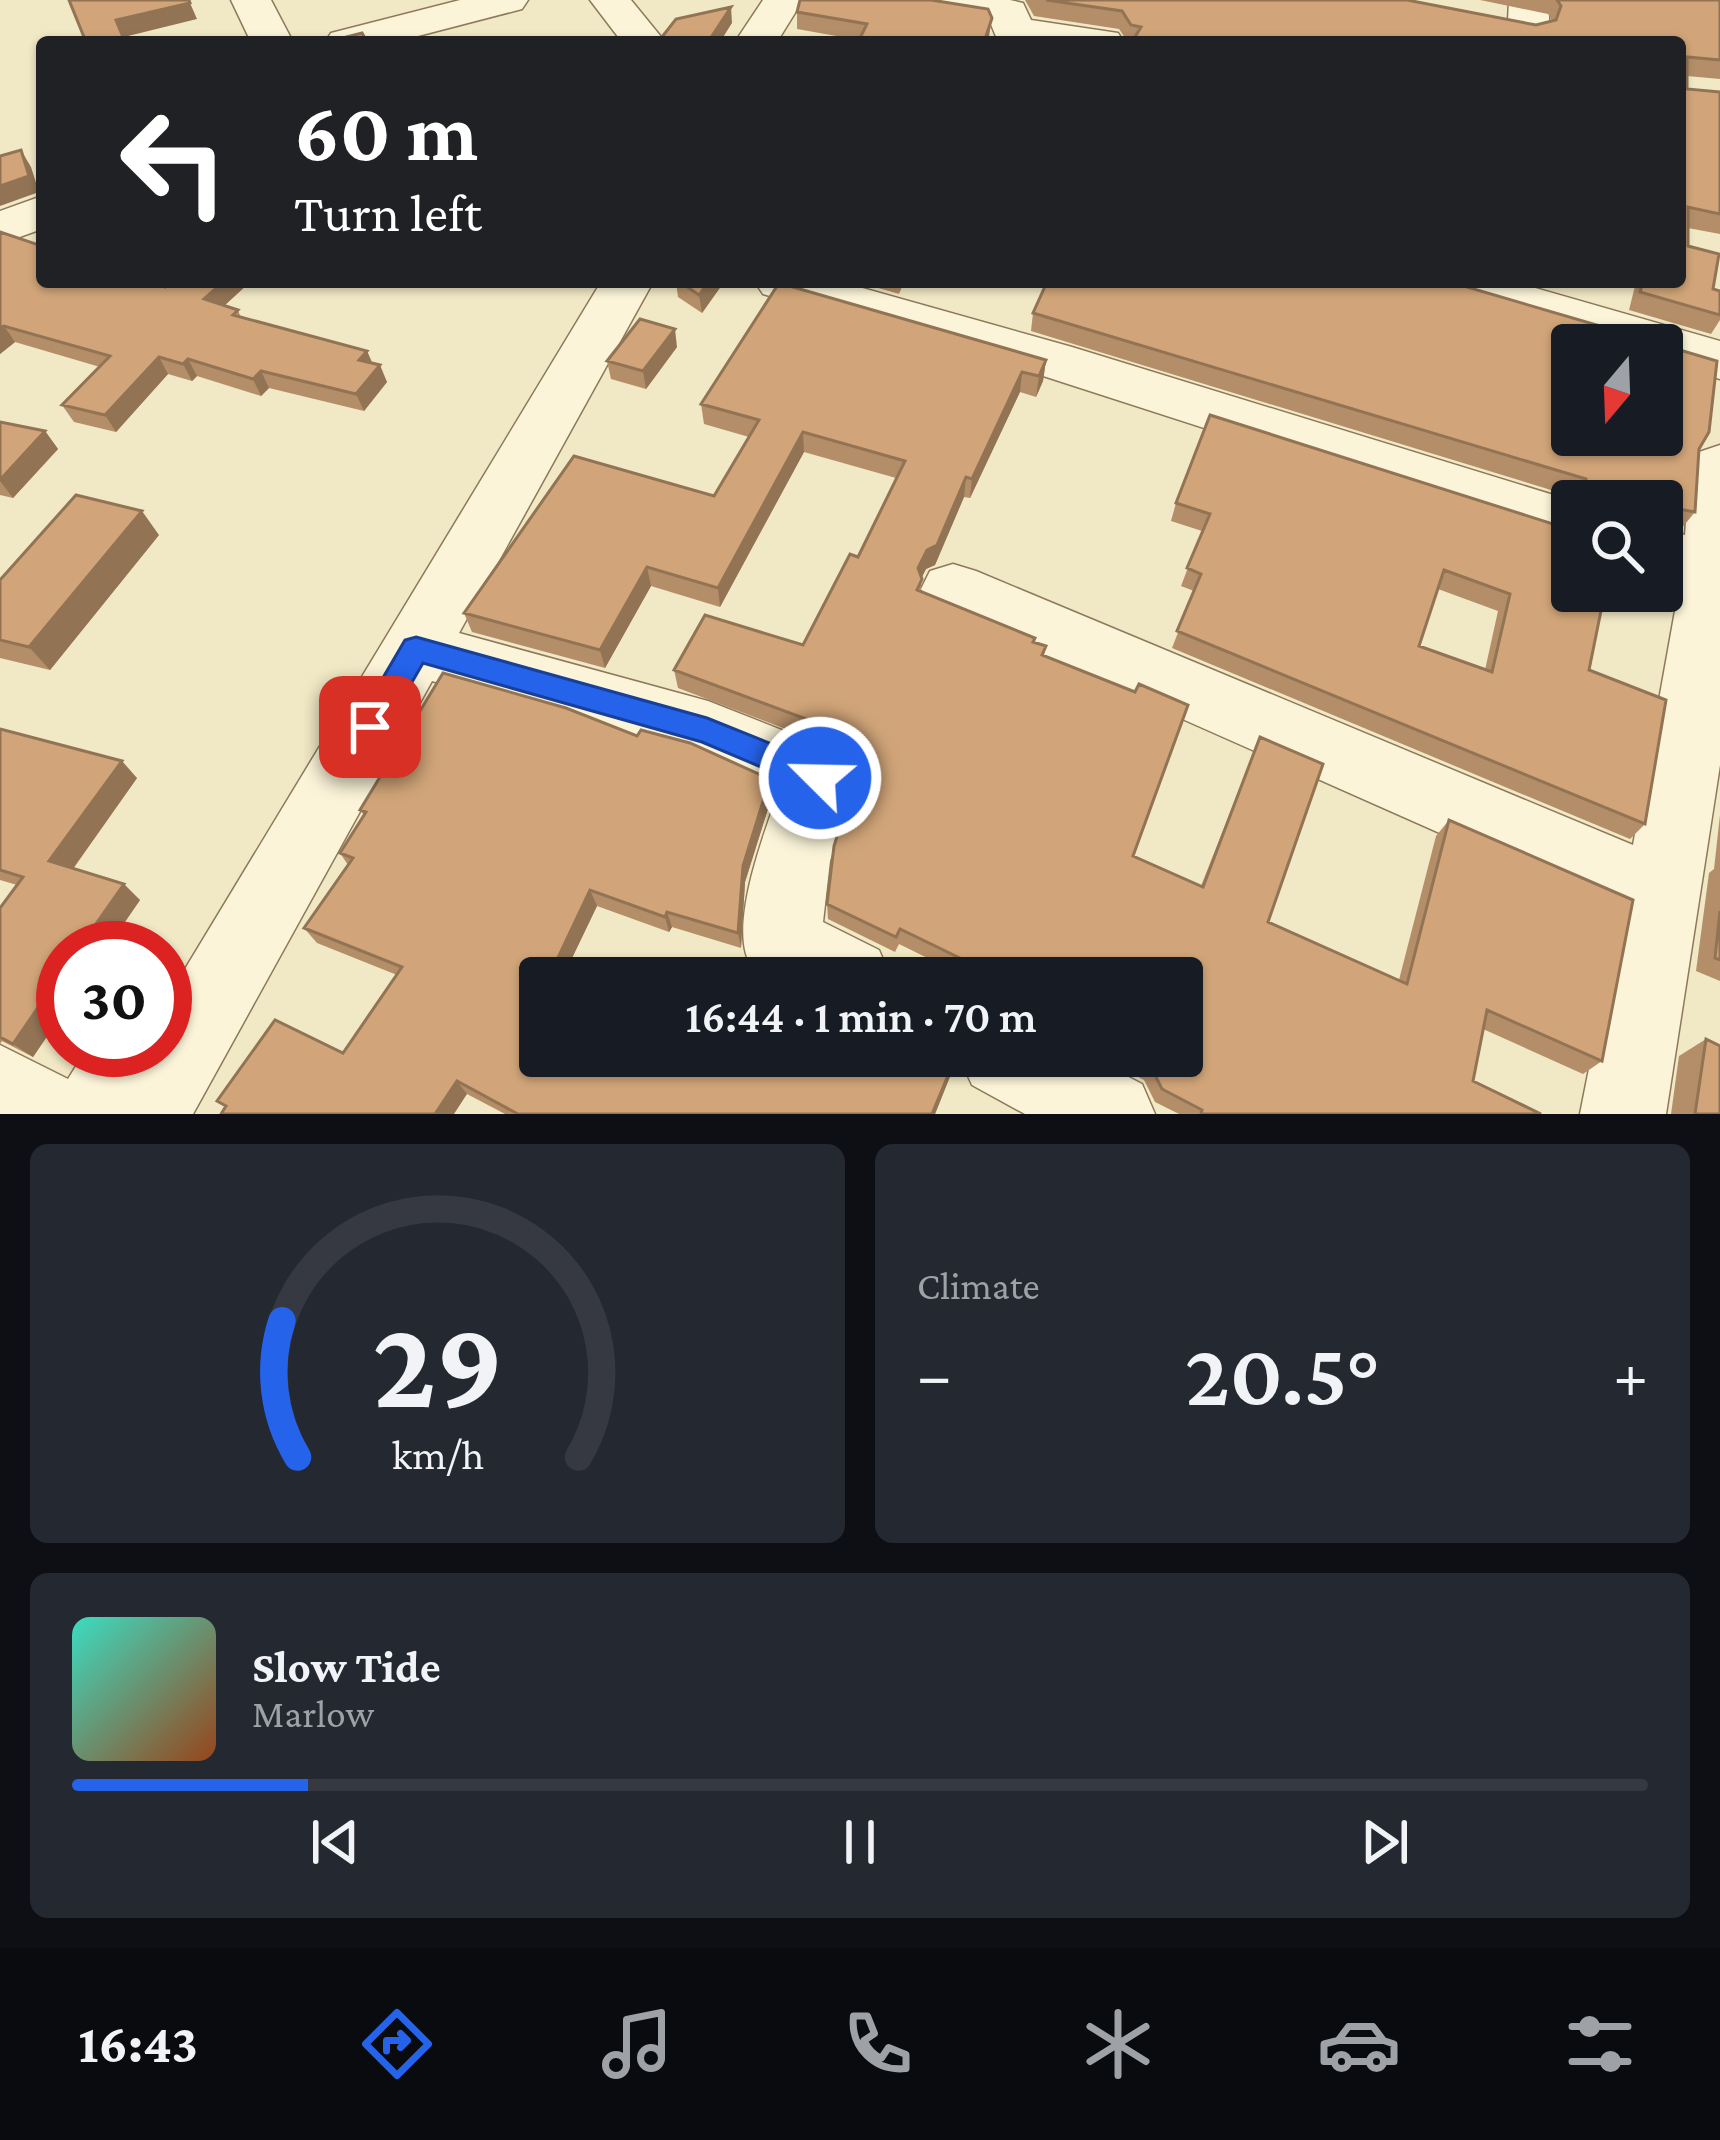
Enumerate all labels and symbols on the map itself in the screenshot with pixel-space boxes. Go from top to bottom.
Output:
north arrow [1551,324,1683,456]
pin [319,676,421,778]
position arrow [757,715,883,841]
speed limit sign: 30 [36,921,192,1077]

